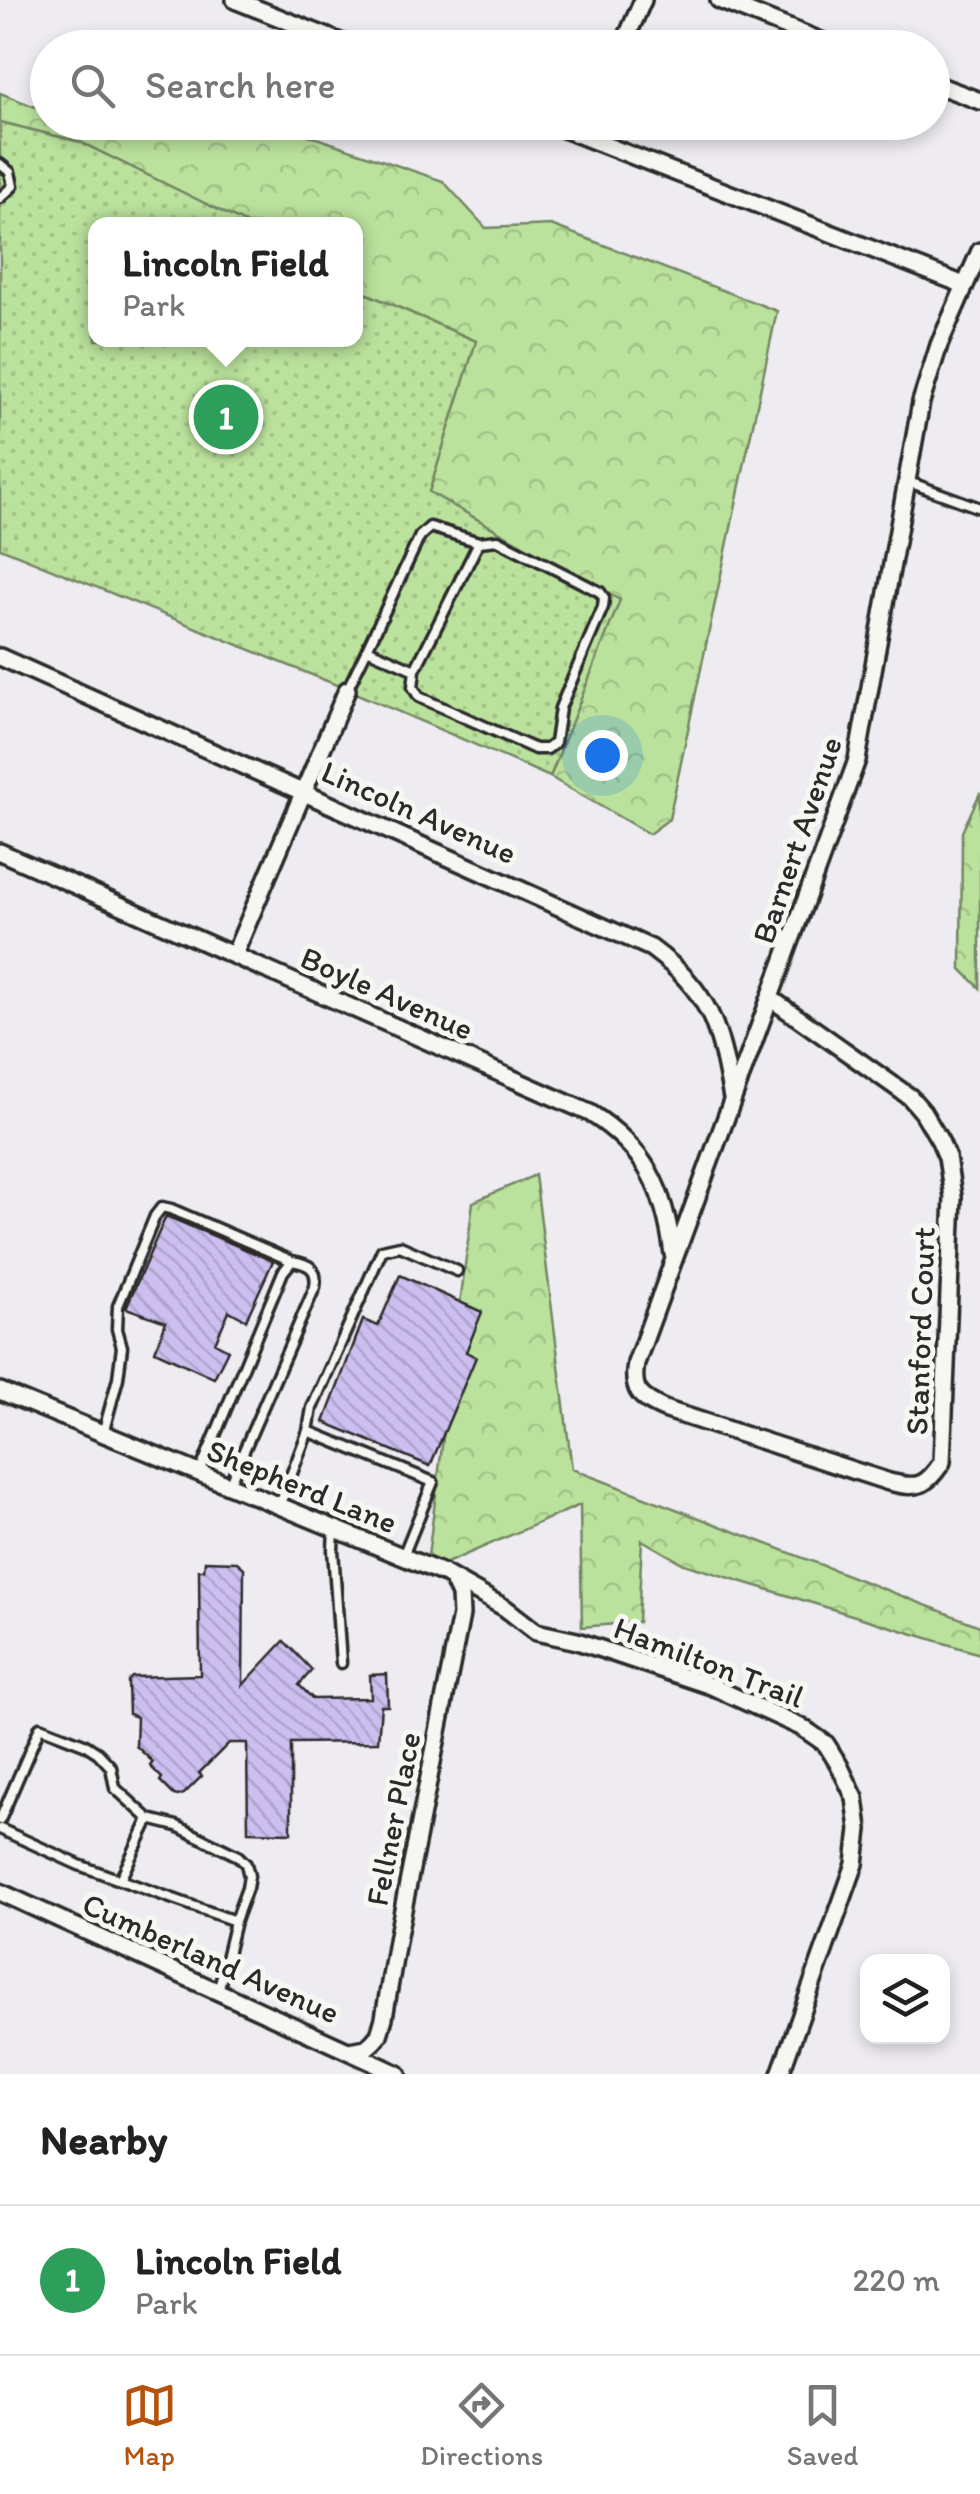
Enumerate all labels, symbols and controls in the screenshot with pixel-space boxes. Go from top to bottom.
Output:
search box [30,30,950,140]
icon: search [65,58,120,113]
text: Search here [145,62,336,108]
popup [88,217,363,347]
text: Lincoln Field [122,240,329,286]
text: Park [122,286,185,324]
pin: 1 [194,380,258,454]
your location [577,730,628,781]
street label: Barnert Avenue [744,732,850,948]
street label: Lincoln Avenue [316,752,522,872]
street label: Boyle Avenue [295,938,479,1048]
street label: Stanford Court [897,1226,943,1436]
street label: Shepherd Lane [201,1431,403,1541]
street label: Hamilton Trail [609,1608,809,1716]
street label: Fellner Place [358,1729,428,1909]
street label: Cumberland Avenue [77,1884,345,2032]
map controls [860,1954,950,2044]
button: layers [860,1954,950,2044]
text: Nearby [40,2114,167,2165]
text: Lincoln Field [135,2238,341,2284]
text: 1 [65,2261,80,2299]
text: 220 m [853,2261,940,2299]
text: Park [135,2284,198,2322]
tab: Map [122,2378,177,2472]
tab: Directions [420,2378,543,2472]
tab: Saved [787,2378,858,2472]

